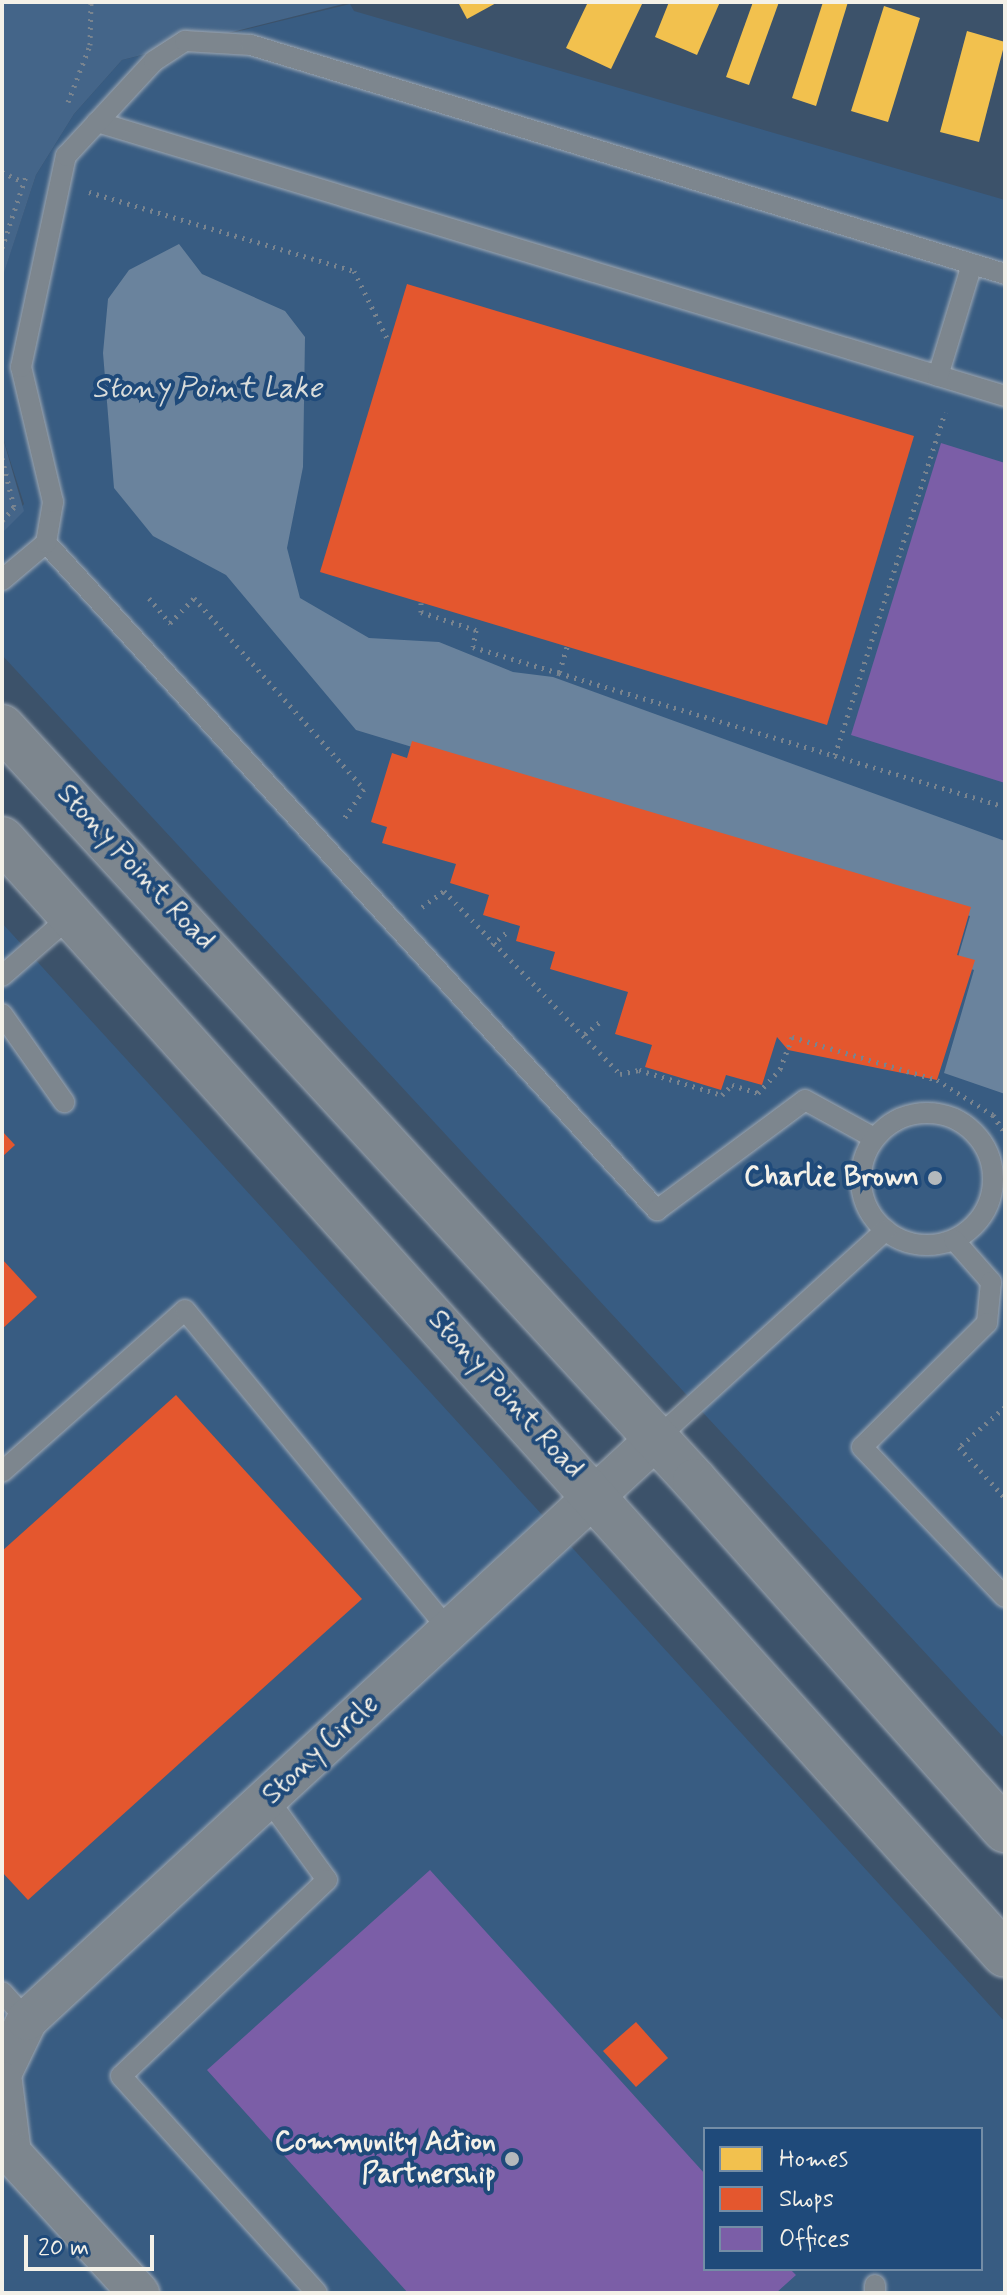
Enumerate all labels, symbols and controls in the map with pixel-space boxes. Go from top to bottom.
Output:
water label: Stony Point Lake [96,371,318,407]
street label: Stony Point Road [53,782,217,954]
place label: Charlie Brown [744,1161,919,1195]
marker: Charlie Brown [926,1169,944,1187]
street label: Stony Point Road [424,1308,586,1482]
street label: Stony Circle [255,1687,387,1813]
place label: Community Action Partnership [275,2126,496,2192]
legend [703,2127,983,2271]
text: Homes [779,2144,848,2175]
marker: Community Action Partnership [503,2150,521,2168]
text: Shops [779,2184,834,2215]
scale bar [28,2219,158,2269]
text: Offices [779,2224,850,2255]
text: 20 m [38,2233,89,2264]

